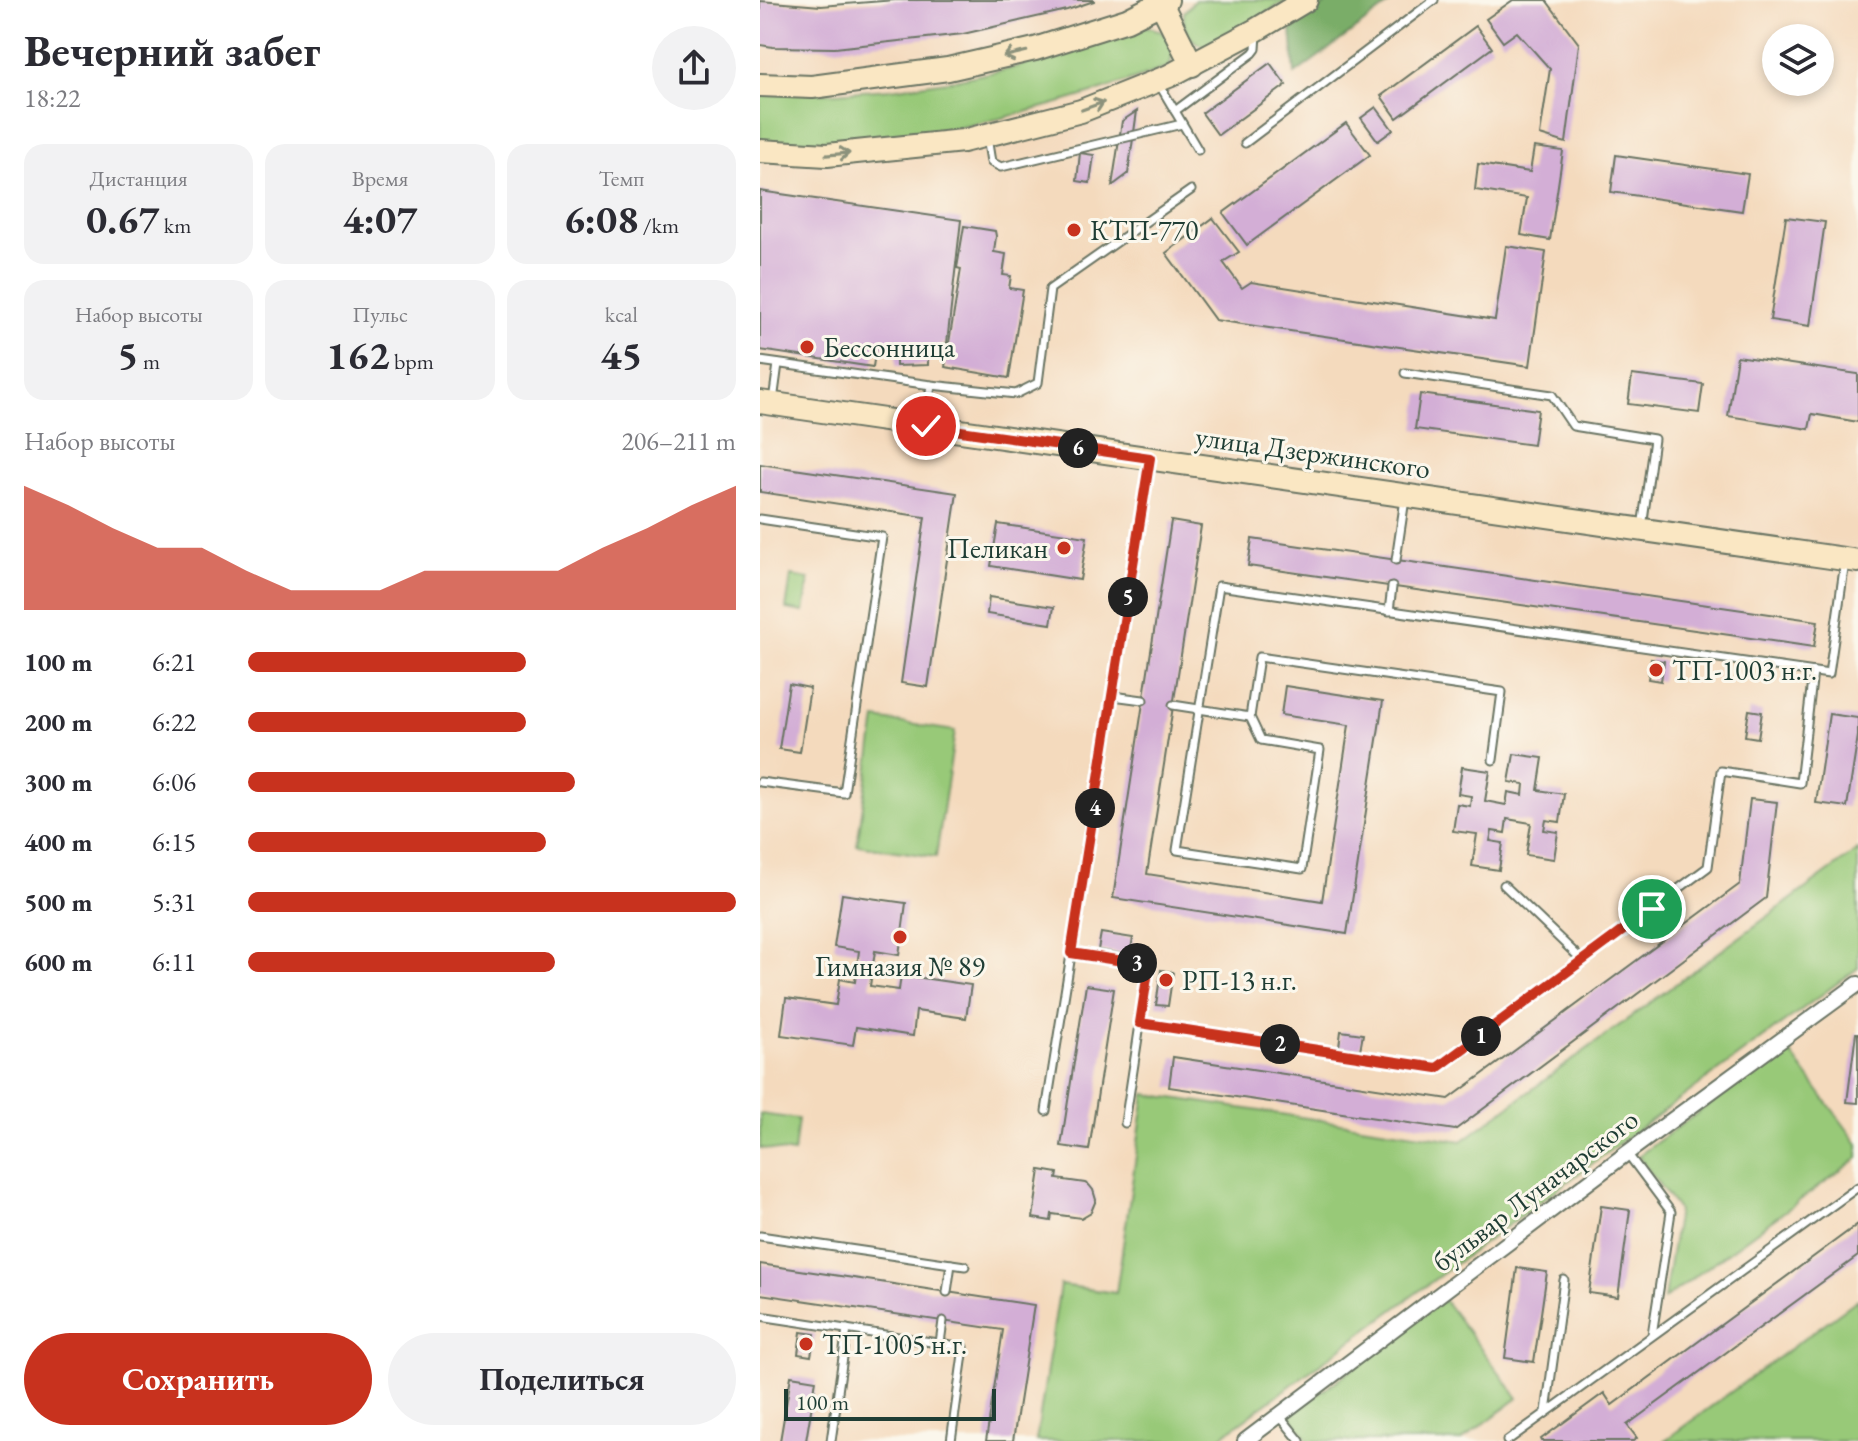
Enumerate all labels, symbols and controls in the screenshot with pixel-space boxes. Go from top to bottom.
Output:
text: Вечерний забег [24,22,320,79]
map controls [1762,24,1834,96]
button: layers [1762,24,1834,96]
button: share [652,26,736,110]
one-way arrow [1003,47,1028,62]
text: 18:22 [24,81,80,115]
one-way arrow [1080,98,1104,112]
one-way arrow [824,146,851,161]
text: Дистанция [90,164,188,193]
text: Время [352,164,408,193]
text: Темп [598,164,644,193]
text: 0.67 [86,193,159,245]
text: 4:07 [343,193,417,245]
text: 6:08 [564,193,638,245]
text: km [159,211,191,240]
text: /km [638,211,679,240]
place label: КТП-770 [1090,212,1198,248]
marker: КТП-770 [1065,221,1083,239]
text: Набор высоты [75,300,203,329]
text: Пульс [352,300,408,329]
text: kcal [605,300,638,329]
text: 5 [117,329,138,381]
text: 162 [326,329,390,381]
text: 45 [600,329,642,381]
place label: Бессонница [823,329,956,365]
marker: Бессонница [798,338,816,356]
text: m [138,347,160,376]
text: bpm [390,347,434,376]
pin [892,392,960,460]
icon: check [904,404,948,448]
street label: улица Дзержинского [1193,418,1433,486]
text: Набор высоты [24,424,175,458]
text: 206–211 m [621,424,736,458]
pin: 6 [1058,428,1098,468]
text: 6 [1072,433,1084,462]
place label: Пеликан [947,530,1048,566]
marker: Пеликан [1055,539,1073,557]
pin: 5 [1108,577,1148,617]
text: 5 [1122,582,1134,611]
text: 100 m [24,645,92,679]
text: 6:21 [152,645,196,679]
place label: ТП-1003 н.г. [1672,652,1817,688]
marker: ТП-1003 н.г. [1647,661,1665,679]
text: 200 m [24,705,92,739]
text: 6:22 [152,705,196,739]
text: 300 m [24,765,92,799]
text: 6:06 [152,765,196,799]
pin: 4 [1075,788,1115,828]
text: 4 [1089,793,1101,822]
text: 400 m [24,825,92,859]
text: 6:15 [152,825,196,859]
pin [1618,875,1686,943]
text: 500 m [24,885,92,919]
text: 5:31 [152,885,196,919]
icon: arrive [1630,887,1674,931]
marker: Гимназия № 89 [891,928,909,946]
pin: 3 [1117,943,1157,983]
text: 600 m [24,945,92,979]
text: 6:11 [152,945,196,979]
place label: Гимназия № 89 [815,948,985,984]
text: 3 [1131,948,1143,977]
place label: РП-13 н.г. [1182,962,1297,998]
marker: РП-13 н.г. [1157,971,1175,989]
pin: 1 [1461,1016,1501,1056]
text: 1 [1475,1021,1487,1050]
pin: 2 [1260,1024,1300,1064]
text: 2 [1274,1029,1286,1058]
street label: бульвар Луначарского [1425,1101,1645,1279]
place label: ТП-1005 н.г. [822,1326,967,1362]
button: Сохранить [24,1333,372,1425]
button: Поделиться [388,1333,736,1425]
marker: ТП-1005 н.г. [797,1335,815,1353]
scale bar [784,1385,996,1421]
text: 100 m [796,1388,849,1417]

